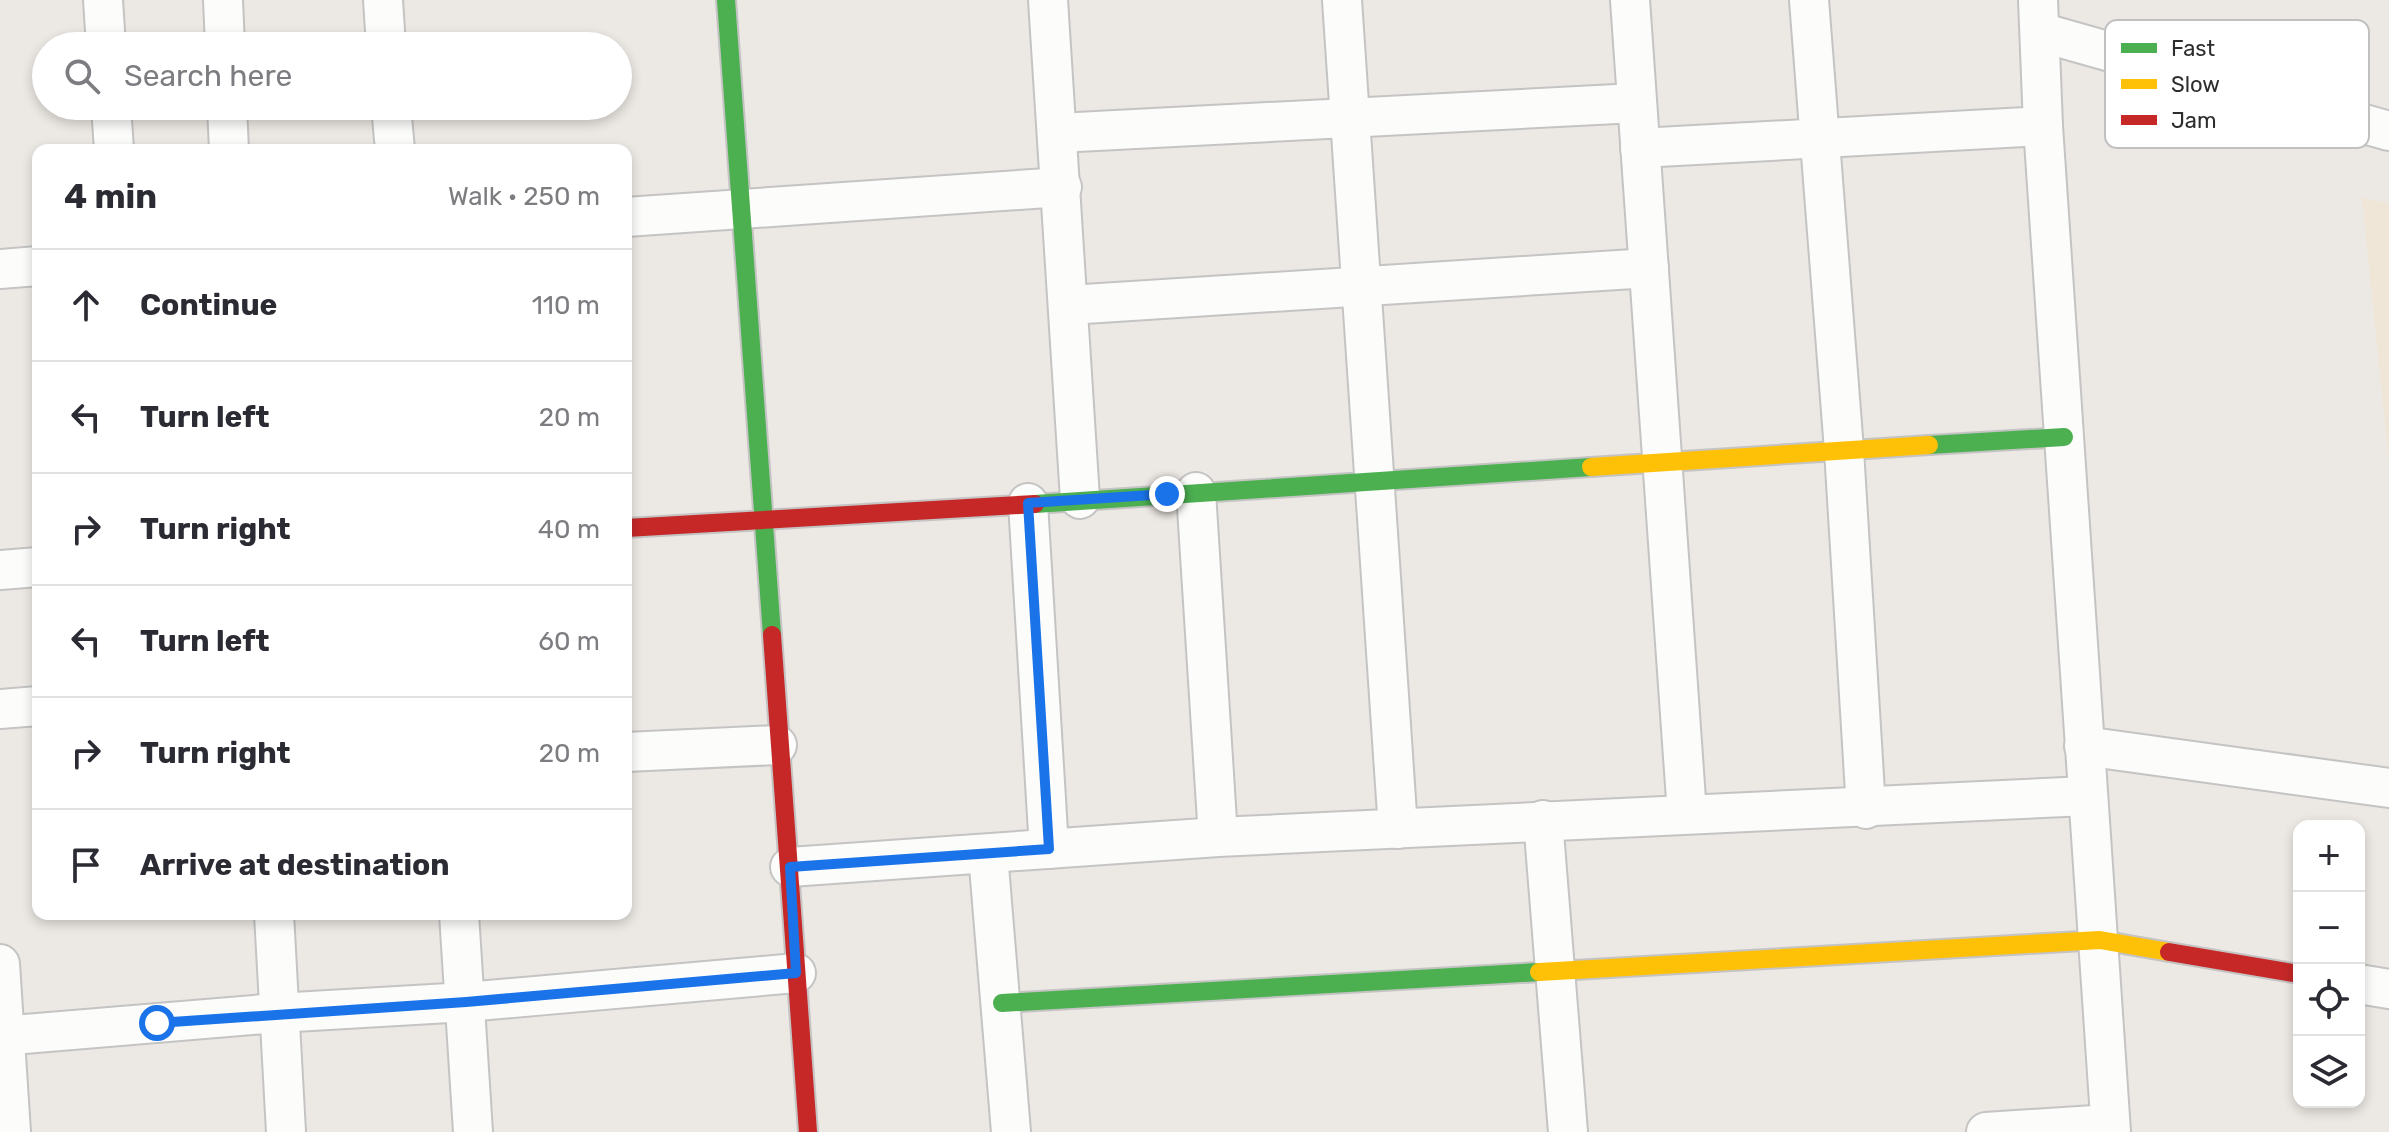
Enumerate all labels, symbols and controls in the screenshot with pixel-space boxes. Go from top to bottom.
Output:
legend [2105,20,2369,148]
search box [32,32,632,120]
text: Fast [2171,35,2216,62]
icon: search [60,54,104,98]
text: Search here [124,58,292,94]
text: Slow [2171,71,2220,98]
text: Jam [2171,107,2217,134]
text: 4 min [64,176,157,217]
text: Walk · 250 m [448,181,600,212]
icon: ahead [64,283,108,327]
text: Continue [140,287,277,323]
text: 110 m [532,290,600,321]
icon: left [64,395,108,439]
text: Turn left [140,399,270,435]
text: 20 m [539,402,600,433]
route end [1149,476,1185,512]
icon: right [64,507,108,551]
text: Turn right [140,511,291,547]
text: 40 m [538,514,600,545]
icon: left [64,619,108,663]
text: Turn left [140,623,270,659]
text: 60 m [538,626,600,657]
icon: right [64,731,108,775]
text: Turn right [140,735,291,771]
text: 20 m [539,738,600,769]
map controls [2293,820,2365,1108]
button: + [2293,820,2365,892]
icon: arrive [64,843,108,887]
text: Arrive at destination [140,847,450,883]
button: − [2293,892,2365,964]
button: locate [2293,964,2365,1036]
route start [139,1005,175,1041]
button: layers [2293,1036,2365,1108]

